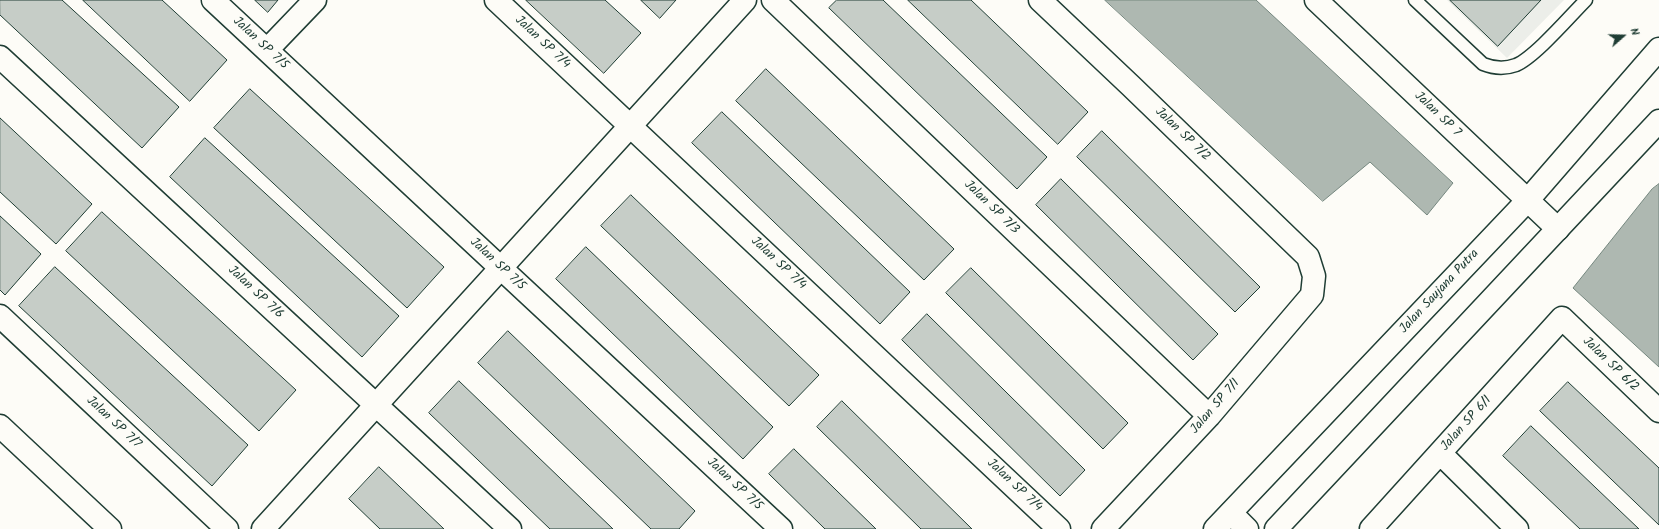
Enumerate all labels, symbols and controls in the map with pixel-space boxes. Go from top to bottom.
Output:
street label: Jalan SP 7/4 [511,13,573,73]
street label: Jalan SP 7/5 [229,14,291,74]
north arrow [1603,16,1643,56]
text: N [1625,26,1644,38]
street label: Jalan SP 7 [1410,89,1464,141]
street label: Jalan SP 7/2 [1151,105,1213,165]
street label: Jalan SP 7/3 [960,178,1022,238]
street label: Jalan SP 7/4 [747,234,809,294]
street label: Jalan SP 7/5 [466,235,528,295]
street label: Jalan Saujana Putra [1397,247,1483,337]
street label: Jalan SP 7/6 [224,263,286,323]
street label: Jalan SP 6/2 [1579,334,1641,396]
street label: Jalan SP 7/1 [1188,376,1244,438]
street label: Jalan SP 6/1 [1438,393,1496,455]
street label: Jalan SP 7/7 [82,394,144,452]
street label: Jalan SP 7/5 [703,455,765,515]
street label: Jalan SP 7/4 [983,456,1045,516]

